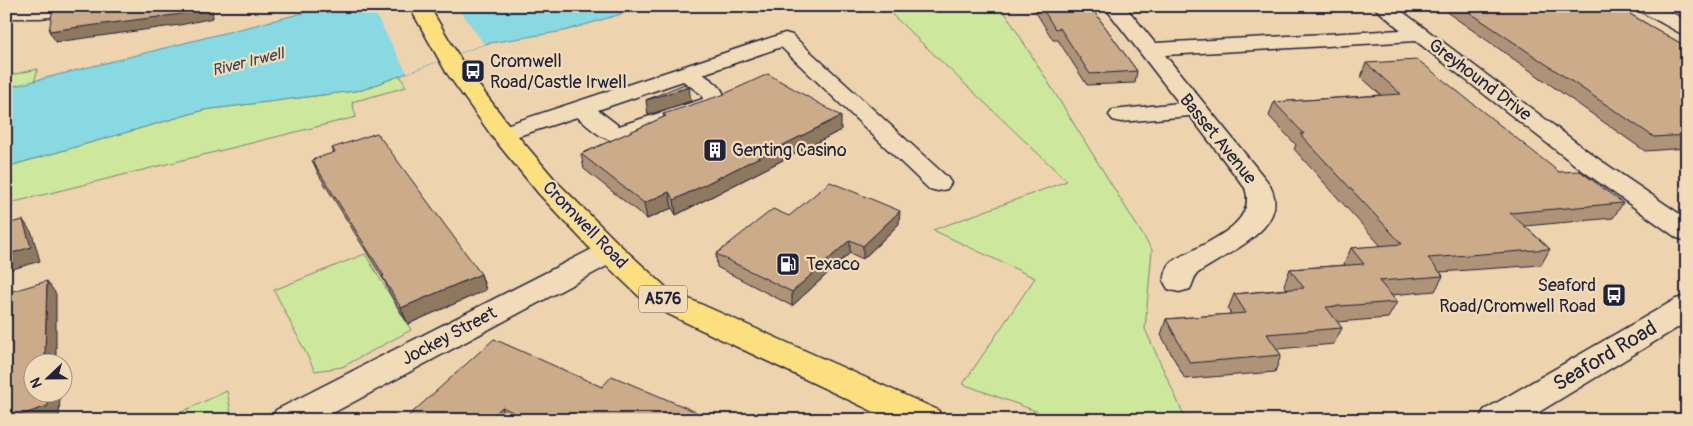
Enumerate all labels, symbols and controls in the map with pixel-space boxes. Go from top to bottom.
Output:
street label: Greyhound Drive [1424,34,1536,126]
water label: River Irwell [210,43,288,81]
place label: Cromwell Road/Castle Irwell [490,50,627,94]
bus stop icon: Cromwell Road/Castle Irwell [460,58,486,84]
street label: Basset Avenue [1174,89,1262,189]
building icon: Genting Casino [702,137,728,163]
place label: Genting Casino [732,139,847,162]
street label: Cromwell Road [537,176,633,274]
fuel station icon: Texaco [775,251,801,277]
place label: Texaco [806,253,860,276]
place label: Seaford Road/Cromwell Road [1439,274,1596,318]
bus stop icon: Seaford Road/Cromwell Road [1601,282,1627,308]
road number: A576 [639,286,687,312]
street label: Jockey Street [398,301,501,371]
street label: Seaford Road [1548,314,1662,398]
north arrow [22,354,72,404]
text: N [27,375,46,390]

